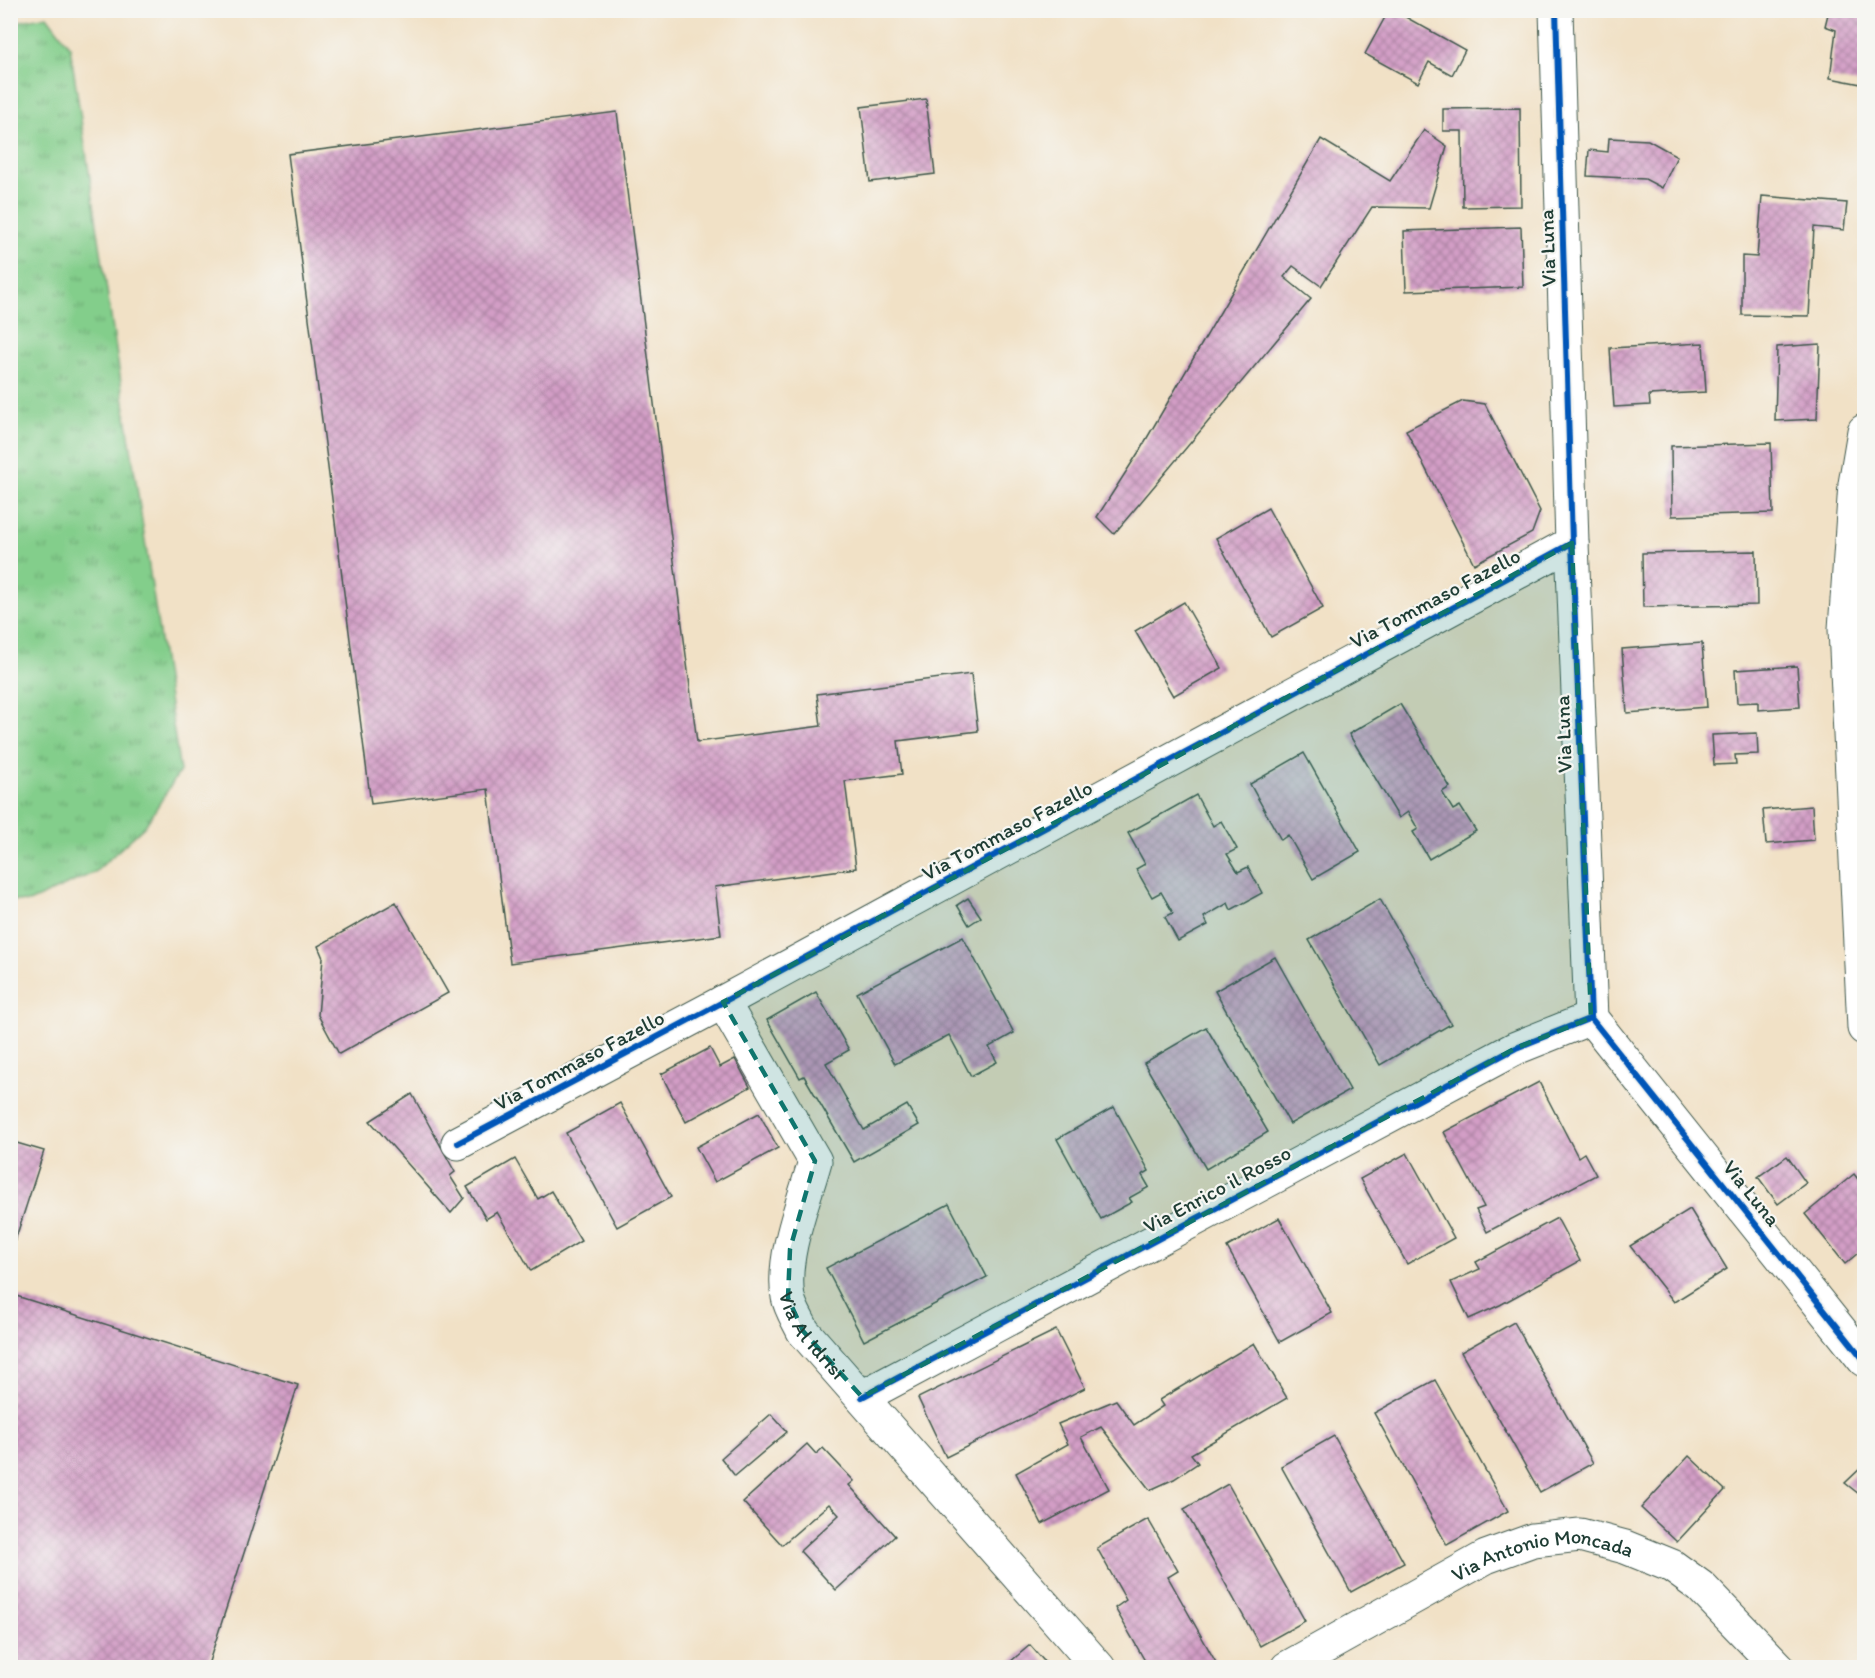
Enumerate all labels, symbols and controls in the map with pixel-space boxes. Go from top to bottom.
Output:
street label: Via Luna [1533,209,1561,287]
street label: Via Tommaso Fazello [1345,542,1525,654]
street label: Via Luna [1549,695,1577,773]
street label: Via Tommaso Fazello [917,774,1097,886]
street label: Via Tommaso Fazello [489,1004,669,1116]
street label: Via Enrico il Rosso [1139,1140,1295,1238]
street label: Via Luna [1718,1155,1786,1231]
street label: Via Al Idrisi [775,1289,852,1384]
street label: Via Antonio Moncada [1447,1522,1638,1587]

